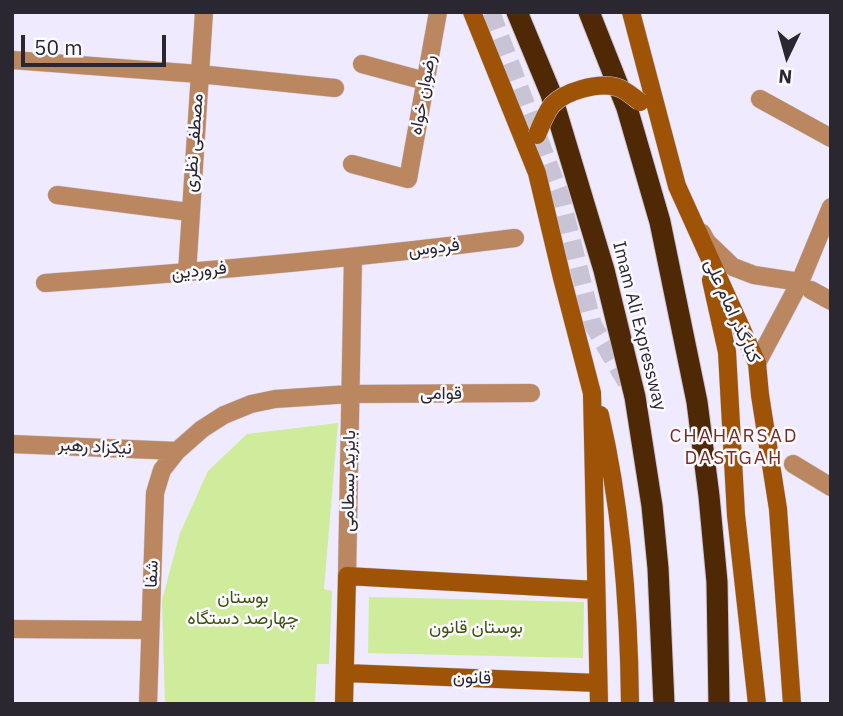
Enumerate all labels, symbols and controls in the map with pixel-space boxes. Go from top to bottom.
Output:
scale bar [24,21,170,65]
north arrow [752,21,822,91]
text: 50 m [34,33,83,61]
street label: رضوان خواه [405,53,441,137]
text: N [777,64,793,89]
street label: مصطفی نظری [180,93,208,193]
street label: فردوس [407,234,461,262]
street label: Imam Ali Expressway [608,239,670,413]
street label: کنارگذر امام علی [699,256,765,366]
street label: فروردین [170,257,228,285]
street label: قوامی [420,383,462,405]
district label: CHAHARSAD DASTGAH [671,426,797,470]
street label: بایزید بسطامی [337,430,361,532]
street label: نیکزاد رهبر [57,434,133,460]
street label: شفا [141,560,163,588]
park label: بوستان چهارصد دستگاه [187,587,299,630]
park label: بوستان قانون [429,617,523,639]
street label: قانون [453,667,491,689]

